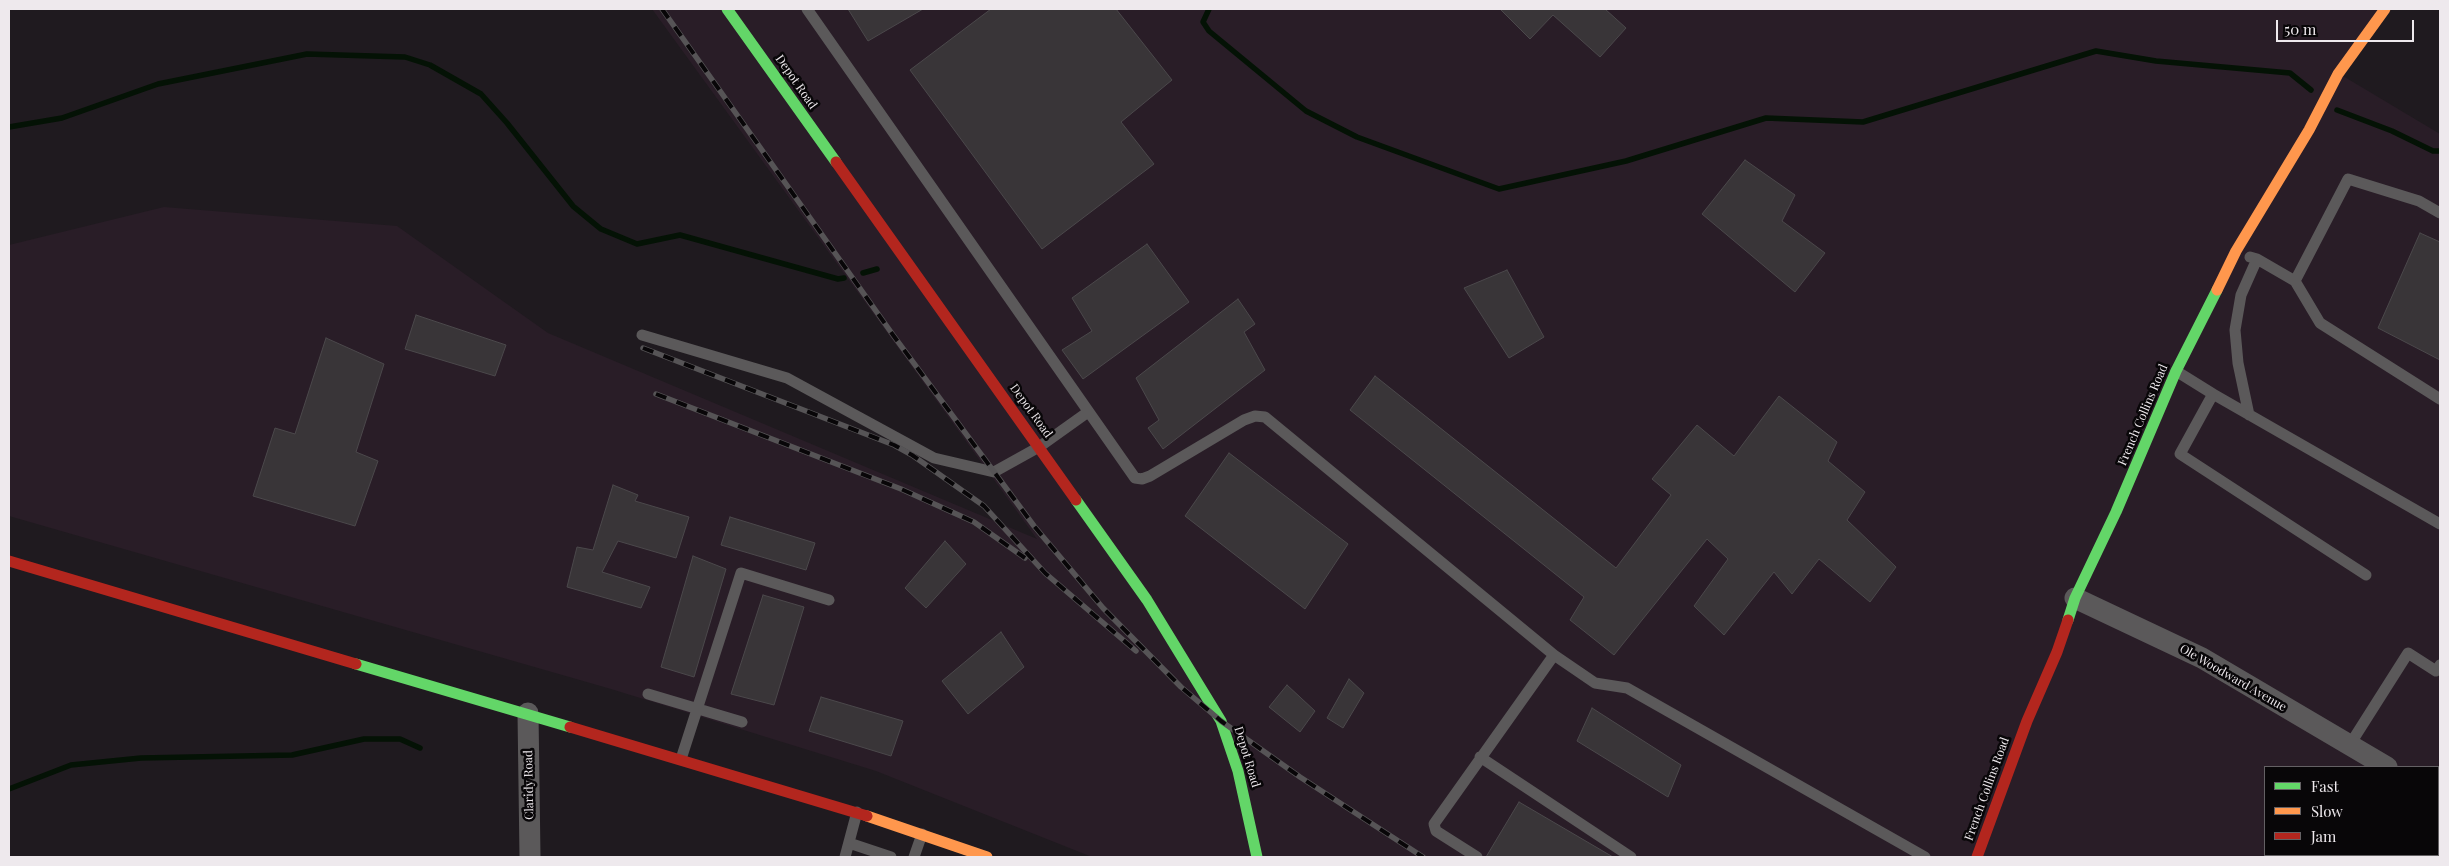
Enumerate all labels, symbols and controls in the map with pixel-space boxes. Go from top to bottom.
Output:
scale bar [2279,10,2416,42]
text: 50 m [2284,19,2316,39]
street label: Depot Road [772,52,820,112]
street label: French Collins Road [2115,362,2171,468]
street label: Depot Road [1007,381,1055,441]
street label: Ole Woodward Avenue [2177,641,2289,715]
street label: Depot Road [1231,725,1263,789]
street label: French Collins Road [1962,735,2012,843]
street label: Claridy Road [521,750,537,820]
legend [2264,766,2439,856]
text: Fast [2311,776,2339,796]
text: Slow [2311,801,2343,821]
text: Jam [2311,826,2336,846]

